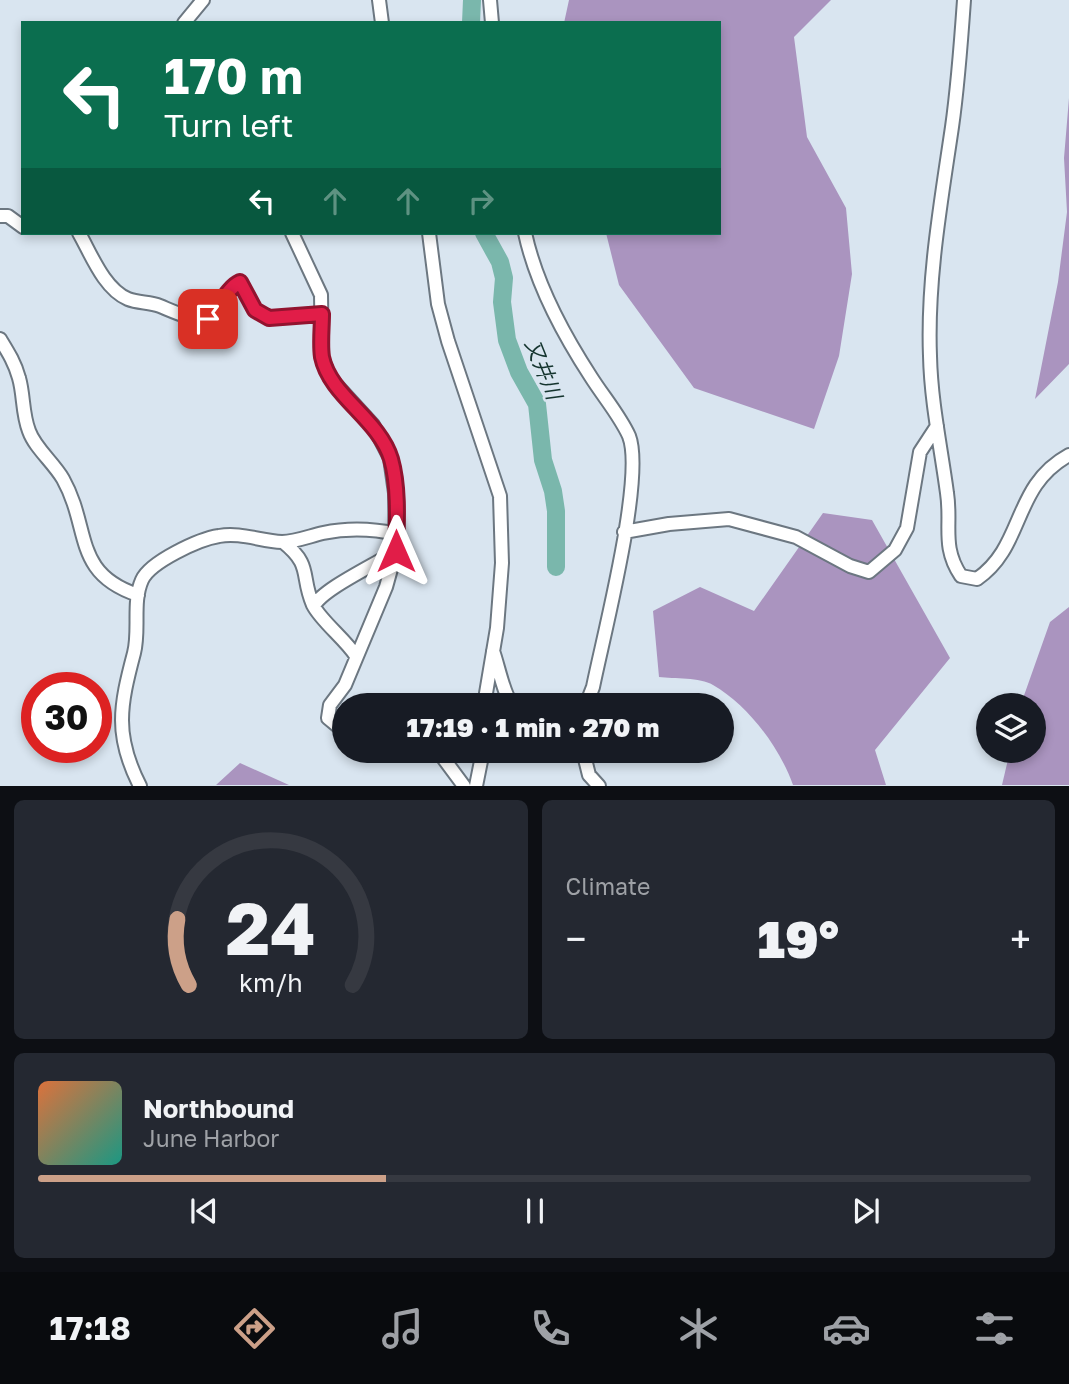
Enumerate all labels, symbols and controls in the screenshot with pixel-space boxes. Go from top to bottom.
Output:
text: 170 m [164,46,303,105]
icon: left [49,49,140,140]
text: Turn left [164,106,293,144]
icon: left [243,182,281,220]
icon: ahead [316,182,354,220]
icon: ahead [389,182,427,220]
icon: right [462,182,500,220]
pin [178,289,238,349]
icon: arrive [189,300,227,338]
water label: 又井川 [520,335,569,405]
position arrow [359,514,433,588]
speed limit sign: 30 [21,672,112,763]
map controls [976,693,1046,763]
button: layers [976,693,1046,763]
text: 17:19 · 1 min · 270 m [407,712,659,743]
text: Climate [566,872,650,900]
text: 24 [226,885,316,972]
text: 19° [757,907,839,969]
text: − [566,916,586,961]
text: + [1010,916,1031,961]
text: km/h [239,967,303,998]
text: Northbound [143,1093,294,1124]
text: June Harbor [143,1124,279,1152]
icon: previous [185,1192,223,1230]
icon: pause [516,1192,554,1230]
icon: next [847,1192,885,1230]
icon: directions [230,1304,279,1353]
icon: music [378,1304,427,1353]
icon: phone [526,1304,575,1353]
icon: climate [674,1304,723,1353]
icon: car [822,1304,871,1353]
icon: filters [970,1304,1019,1353]
text: 17:18 [50,1309,131,1347]

